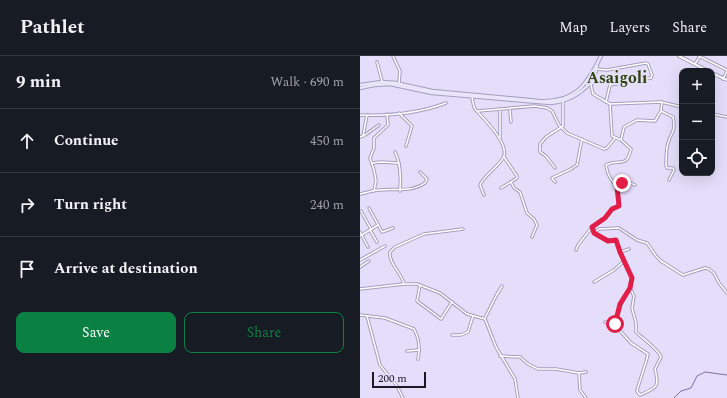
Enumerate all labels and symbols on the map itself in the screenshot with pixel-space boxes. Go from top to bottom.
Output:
district label: Asaigoli [587,66,647,90]
route end [613,174,631,192]
route start [606,315,624,333]
scale bar [372,370,426,389]

